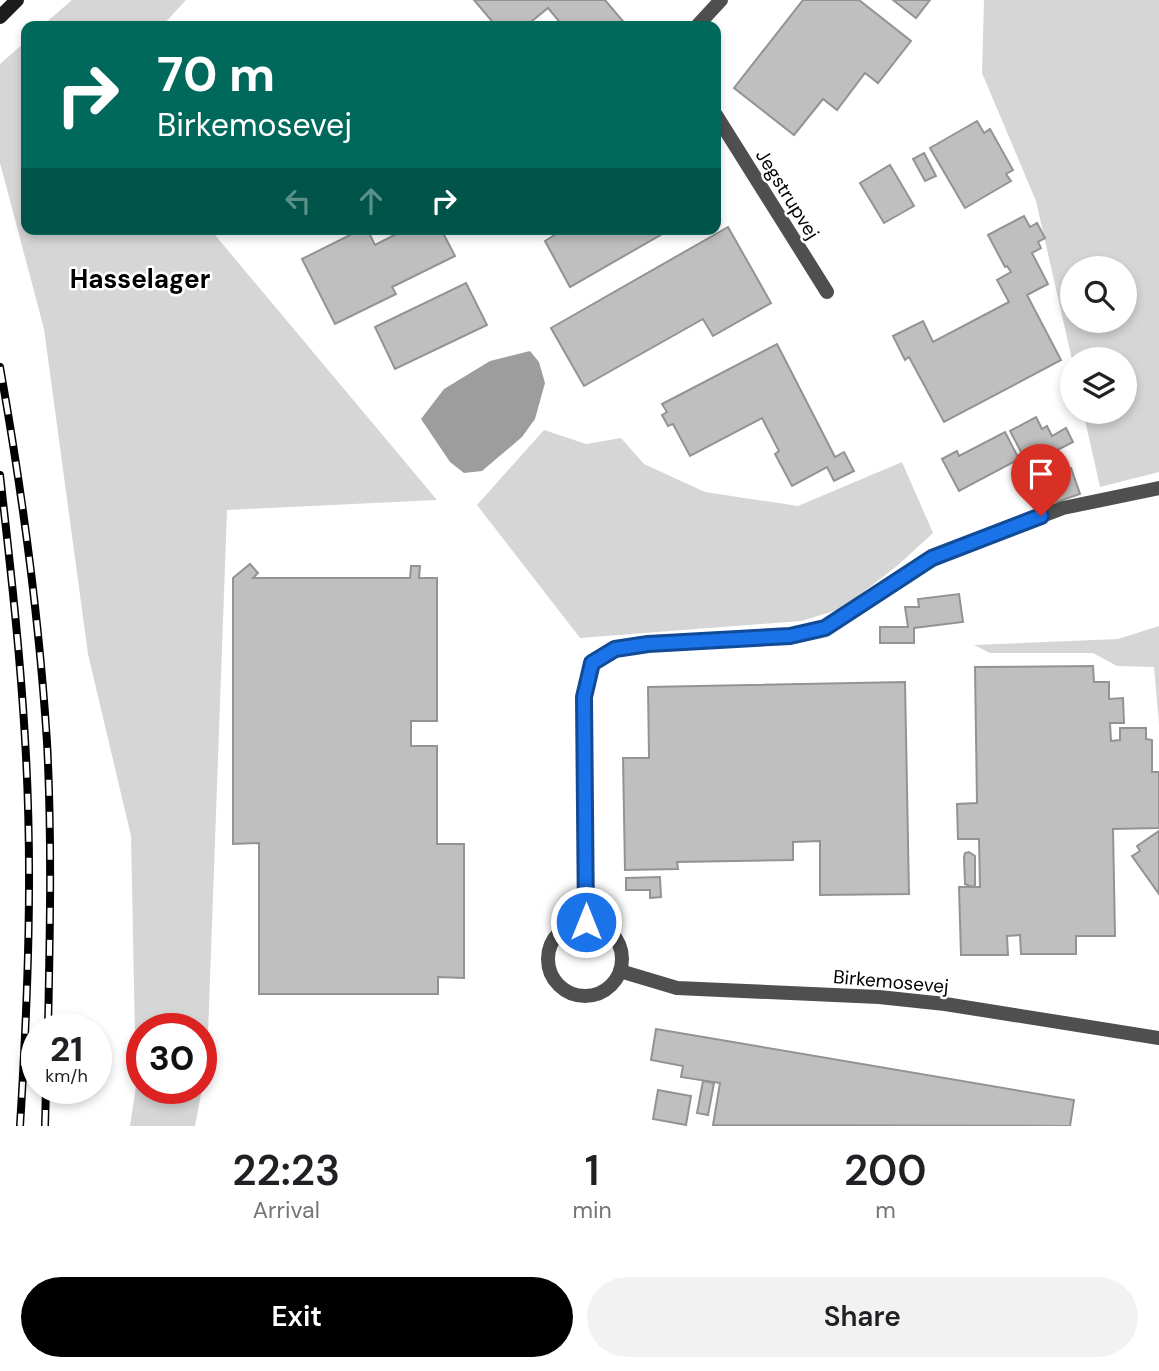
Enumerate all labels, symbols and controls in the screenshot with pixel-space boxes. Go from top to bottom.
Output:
text: 70 m [157,42,275,106]
icon: right [42,49,133,140]
text: Birkemosevej [157,104,352,146]
street label: Jegstrupvej [750,145,825,244]
icon: left [279,182,317,220]
icon: ahead [352,182,390,220]
icon: right [425,182,463,220]
map controls [1060,256,1137,424]
button: search [1060,256,1137,333]
district label: Hasselager [70,262,211,296]
button: layers [1060,347,1137,424]
pin [1011,444,1071,516]
icon: arrive [1022,455,1060,493]
position arrow [549,885,623,959]
street label: Birkemosevej [832,964,950,999]
speed limit sign: 30 [126,1013,217,1104]
text: 21 [50,1026,83,1072]
text: km/h [45,1064,88,1088]
text: 22:23 [232,1143,340,1198]
text: 1 [585,1143,599,1198]
text: 200 [844,1143,927,1198]
text: Arrival [253,1195,320,1225]
text: min [573,1195,612,1225]
text: m [875,1195,896,1225]
button: Exit [21,1277,573,1357]
button: Share [587,1277,1138,1357]

